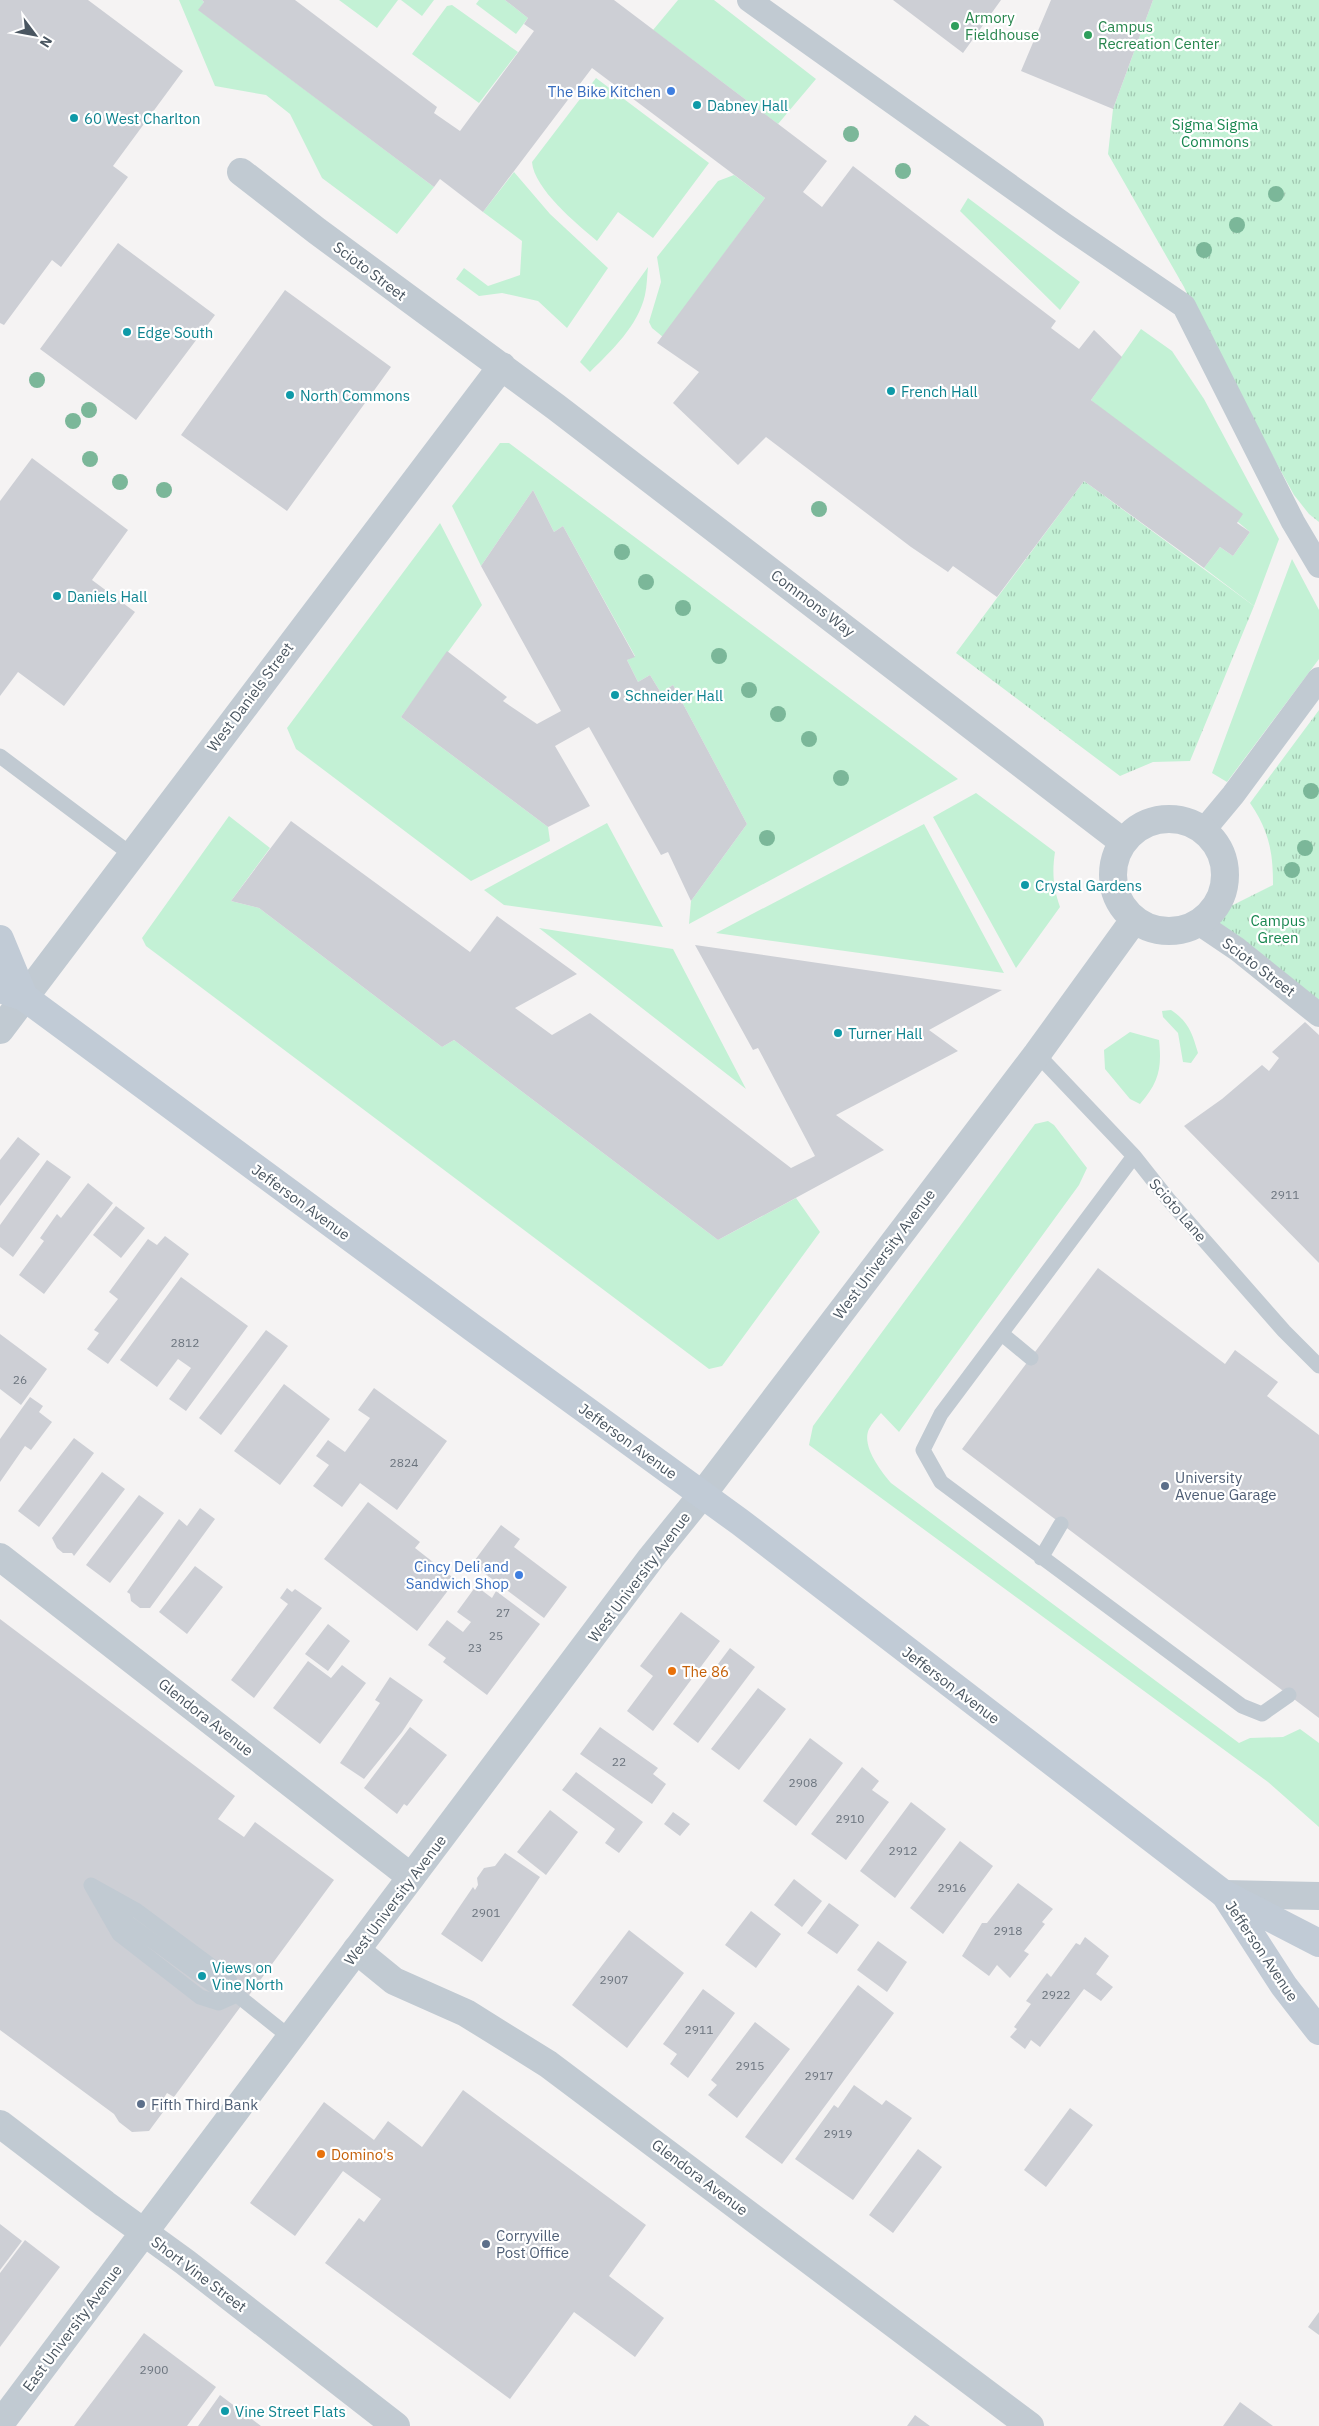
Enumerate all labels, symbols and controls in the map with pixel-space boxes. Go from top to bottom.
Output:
place label: Armory Fieldhouse [965,8,1039,44]
north arrow [10,10,60,60]
place label: Campus Recreation Center [1098,17,1220,53]
marker: Armory Fieldhouse [949,20,961,32]
marker: Campus Recreation Center [1082,29,1094,41]
text: N [36,33,56,51]
place label: The Bike Kitchen [548,82,661,101]
marker: The Bike Kitchen [665,85,677,97]
place label: Dabney Hall [707,96,788,115]
marker: Dabney Hall [691,99,703,111]
place label: 60 West Charlton [84,109,200,128]
marker: 60 West Charlton [68,112,80,124]
park label: Sigma Sigma Commons [1172,115,1258,151]
street label: Scioto Street [330,237,410,305]
place label: Edge South [137,323,213,342]
marker: Edge South [121,326,133,338]
place label: French Hall [901,382,978,401]
marker: French Hall [885,385,897,397]
place label: North Commons [300,386,410,405]
marker: North Commons [284,389,296,401]
street label: Commons Way [767,565,859,641]
place label: Daniels Hall [67,587,147,606]
marker: Daniels Hall [51,590,63,602]
street label: West Daniels Street [203,639,297,755]
place label: Schneider Hall [625,686,723,705]
marker: Schneider Hall [609,689,621,701]
place label: Crystal Gardens [1035,876,1142,895]
marker: Crystal Gardens [1019,879,1031,891]
park label: Campus Green [1251,911,1305,947]
street label: Scioto Street [1219,933,1299,1001]
place label: Turner Hall [848,1024,922,1043]
marker: Turner Hall [832,1027,844,1039]
street label: Jefferson Avenue [248,1160,354,1244]
street label: Scioto Lane [1145,1174,1211,1246]
street label: West University Avenue [829,1185,939,1323]
house number: 2911 [1271,1187,1299,1202]
house number: 2812 [171,1335,199,1350]
house number: 26 [13,1372,27,1387]
street label: Jefferson Avenue [575,1399,681,1483]
house number: 2824 [390,1455,418,1470]
place label: University Avenue Garage [1175,1468,1277,1504]
marker: University Avenue Garage [1159,1480,1171,1492]
street label: West University Avenue [584,1508,694,1646]
place label: Cincy Deli and Sandwich Shop [406,1557,509,1593]
marker: Cincy Deli and Sandwich Shop [513,1569,525,1581]
house number: 27 [496,1605,510,1620]
house number: 25 [489,1628,503,1643]
house number: 23 [468,1640,482,1655]
street label: Jefferson Avenue [899,1642,1003,1728]
place label: The 86 [682,1662,729,1681]
marker: The 86 [666,1665,678,1677]
street label: Glendora Avenue [155,1674,257,1760]
house number: 22 [612,1754,626,1769]
house number: 2908 [789,1775,817,1790]
house number: 2910 [836,1811,864,1826]
street label: West University Avenue [340,1831,450,1969]
house number: 2912 [889,1843,917,1858]
house number: 2916 [938,1880,966,1895]
street label: Jefferson Avenue [1221,1897,1303,2005]
house number: 2901 [472,1905,500,1920]
house number: 2918 [994,1923,1022,1938]
place label: Views on Vine North [212,1958,284,1994]
marker: Views on Vine North [196,1970,208,1982]
house number: 2907 [600,1972,628,1987]
house number: 2922 [1042,1987,1070,2002]
house number: 2911 [685,2022,713,2037]
house number: 2915 [736,2058,764,2073]
house number: 2917 [805,2068,833,2083]
place label: Fifth Third Bank [151,2095,258,2114]
marker: Fifth Third Bank [135,2098,147,2110]
house number: 2919 [824,2126,852,2141]
street label: Glendora Avenue [648,2135,752,2219]
place label: Domino's [331,2145,394,2164]
marker: Domino's [315,2148,327,2160]
place label: Corryville Post Office [496,2226,569,2262]
street label: Short Vine Street [148,2232,250,2316]
marker: Corryville Post Office [480,2238,492,2250]
street label: East University Avenue [18,2261,126,2395]
house number: 2900 [140,2362,168,2377]
place label: Vine Street Flats [235,2402,346,2421]
marker: Vine Street Flats [219,2405,231,2417]

